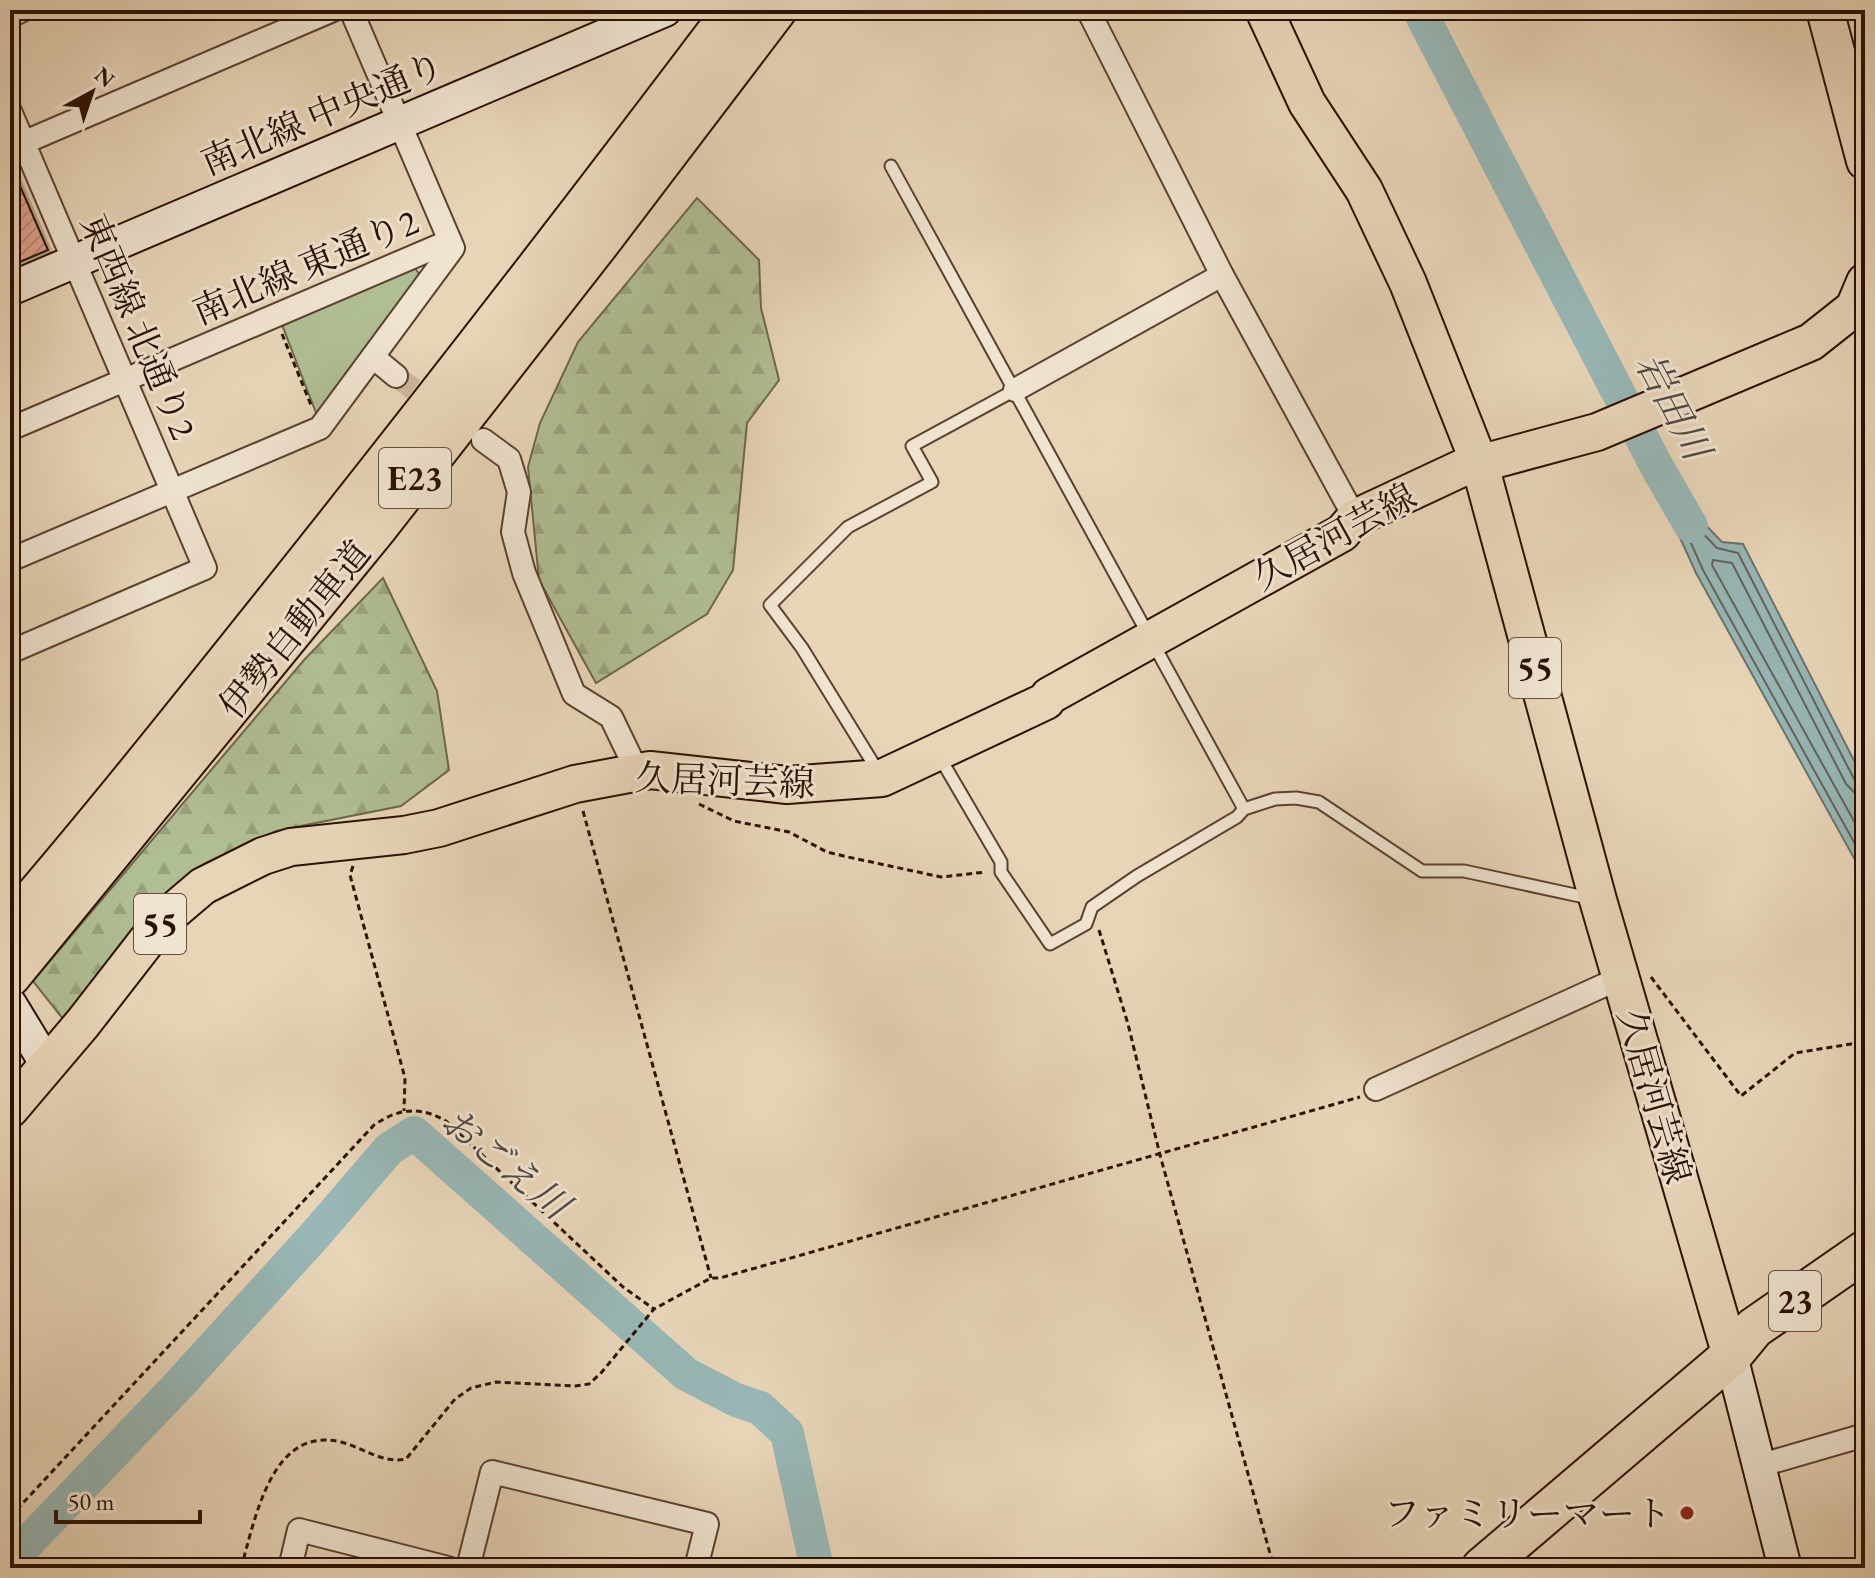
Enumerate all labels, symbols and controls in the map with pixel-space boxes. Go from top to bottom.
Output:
street label: 南北線 中央通り [194,41,451,186]
north arrow [52,52,132,132]
text: N [88,60,121,94]
street label: 南北線 東通り2 [185,198,425,335]
street label: 東西線 北通り2 [70,206,207,446]
water label: 岩田川 [1625,344,1724,471]
road number: E23 [379,448,451,508]
street label: 久居河芸線 [1244,472,1424,601]
street label: 伊勢自動車道 [208,531,381,728]
road number: 55 [1509,638,1561,698]
street label: 久居河芸線 [634,754,816,807]
road number: 55 [134,894,186,954]
street label: 久居河芸線 [1607,1003,1702,1189]
water label: おごえ川 [431,1096,583,1232]
road number: 23 [1769,1271,1821,1331]
scale bar [56,1474,200,1524]
text: 50 m [68,1486,115,1517]
place label: ファミリーマート [1384,1490,1671,1537]
marker: ファミリーマート [1678,1504,1696,1522]

